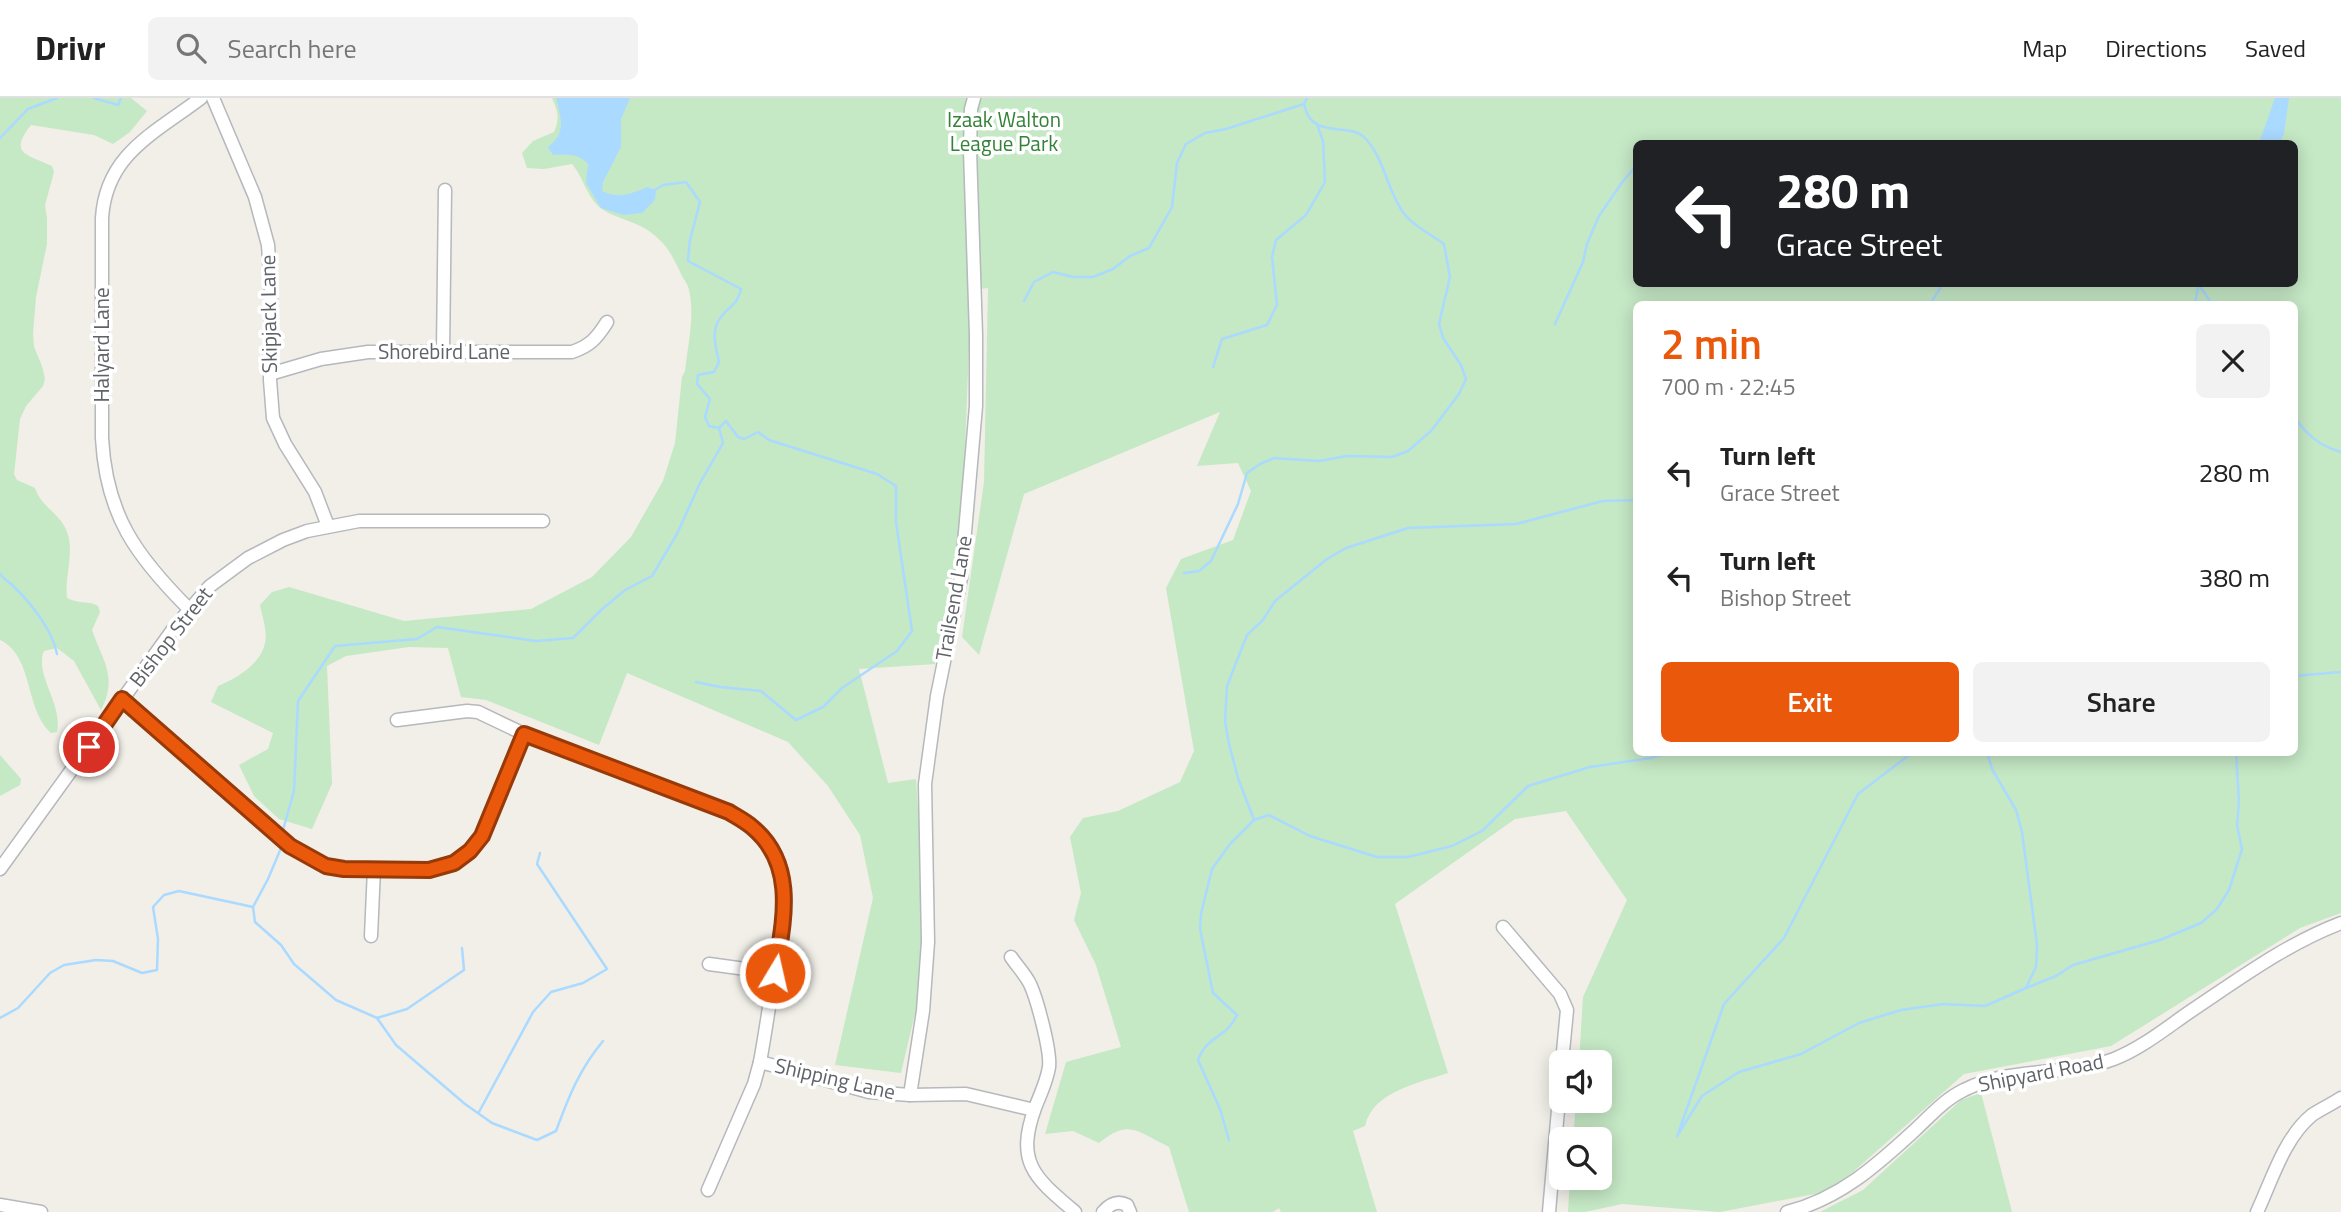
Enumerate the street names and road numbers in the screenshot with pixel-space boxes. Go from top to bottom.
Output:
street label: Skipjack Lane [251,254,285,374]
street label: Halyard Lane [85,287,117,403]
street label: Shorebird Lane [378,335,510,367]
street label: Trailsend Lane [926,533,980,663]
street label: Bishop Street [121,579,220,693]
street label: Shipyard Road [1976,1044,2106,1100]
street label: Shipping Lane [772,1049,899,1107]

